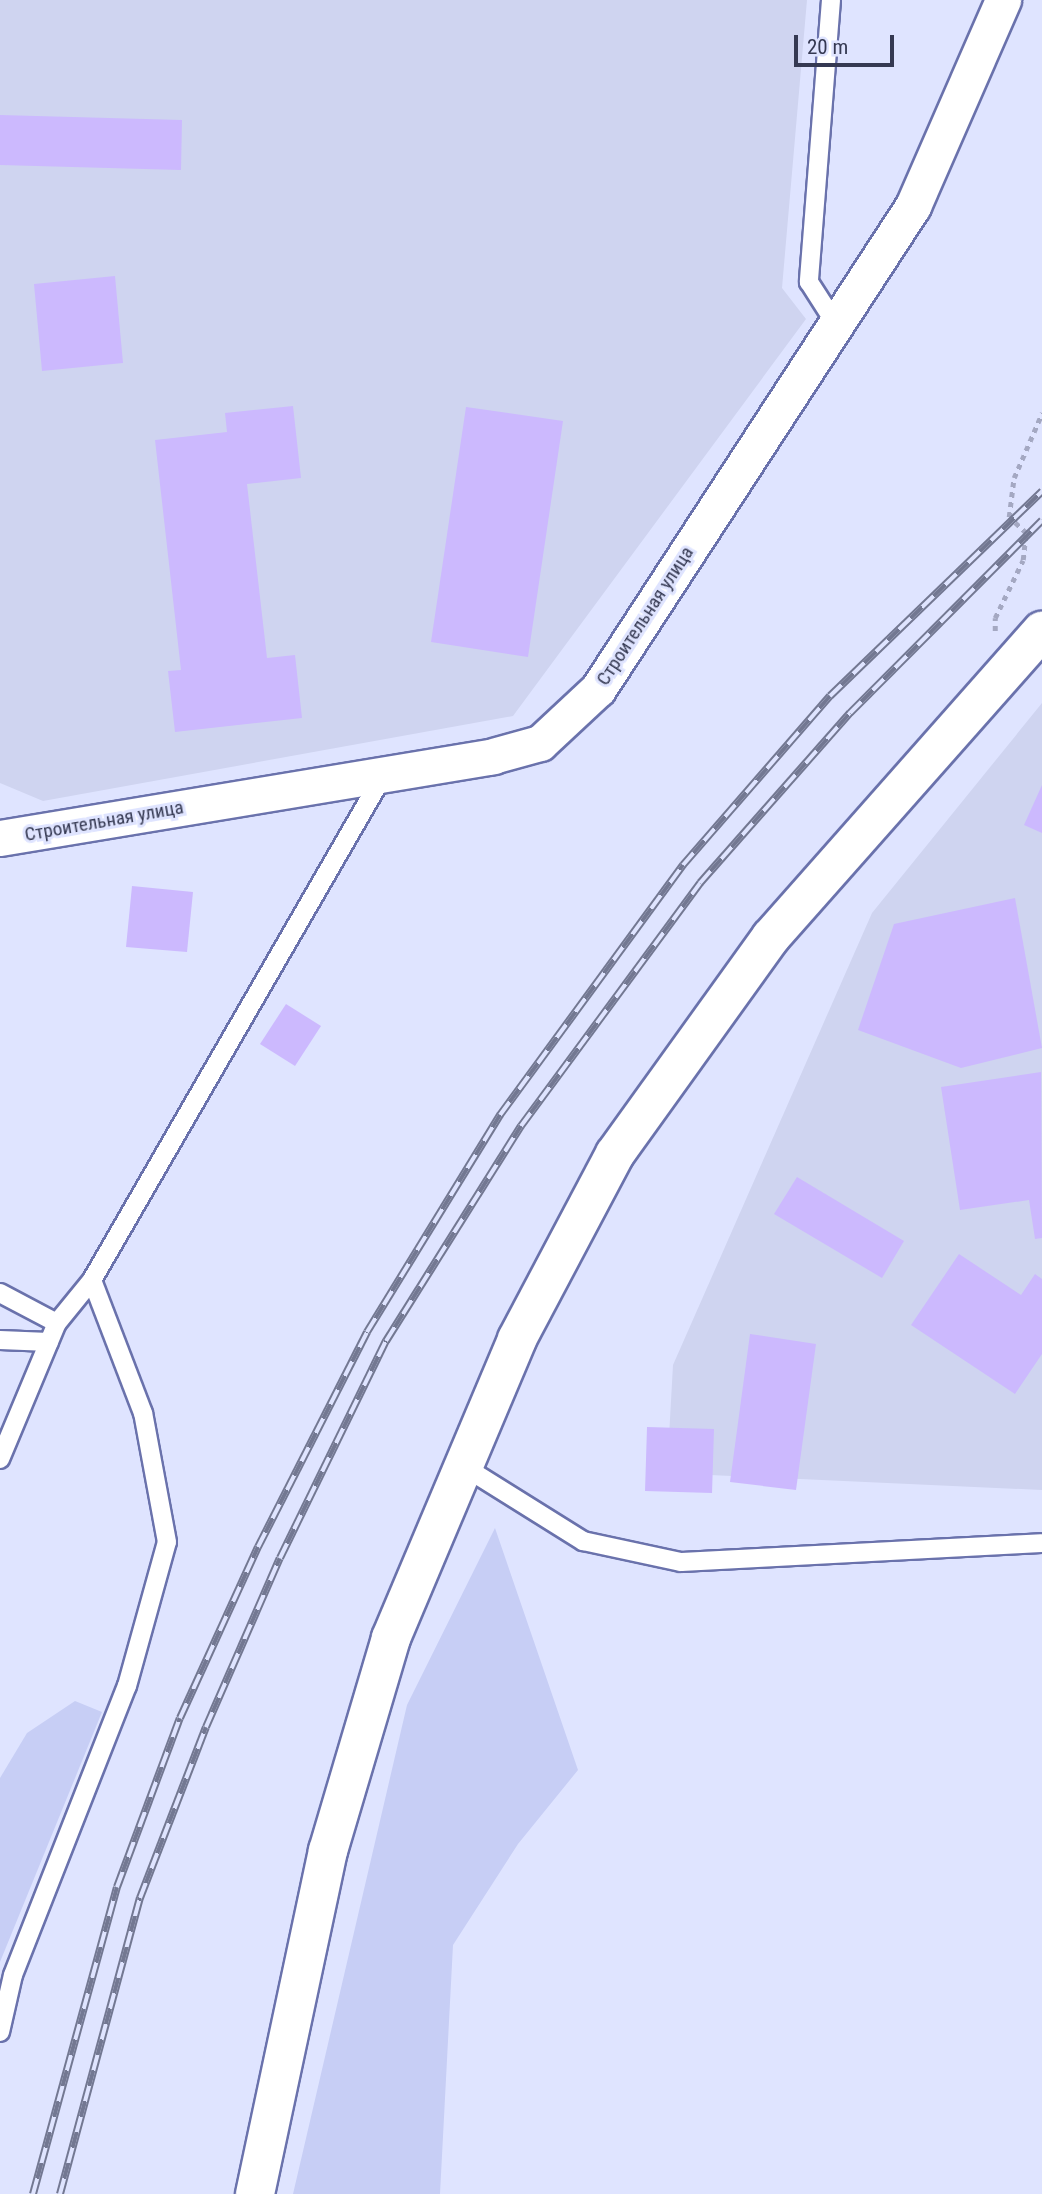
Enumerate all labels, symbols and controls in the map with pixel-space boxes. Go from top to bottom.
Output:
scale bar [797,21,897,65]
text: 20 m [807,35,848,59]
street label: Строительная улица [592,542,698,690]
street label: Строительная улица [23,796,185,846]

